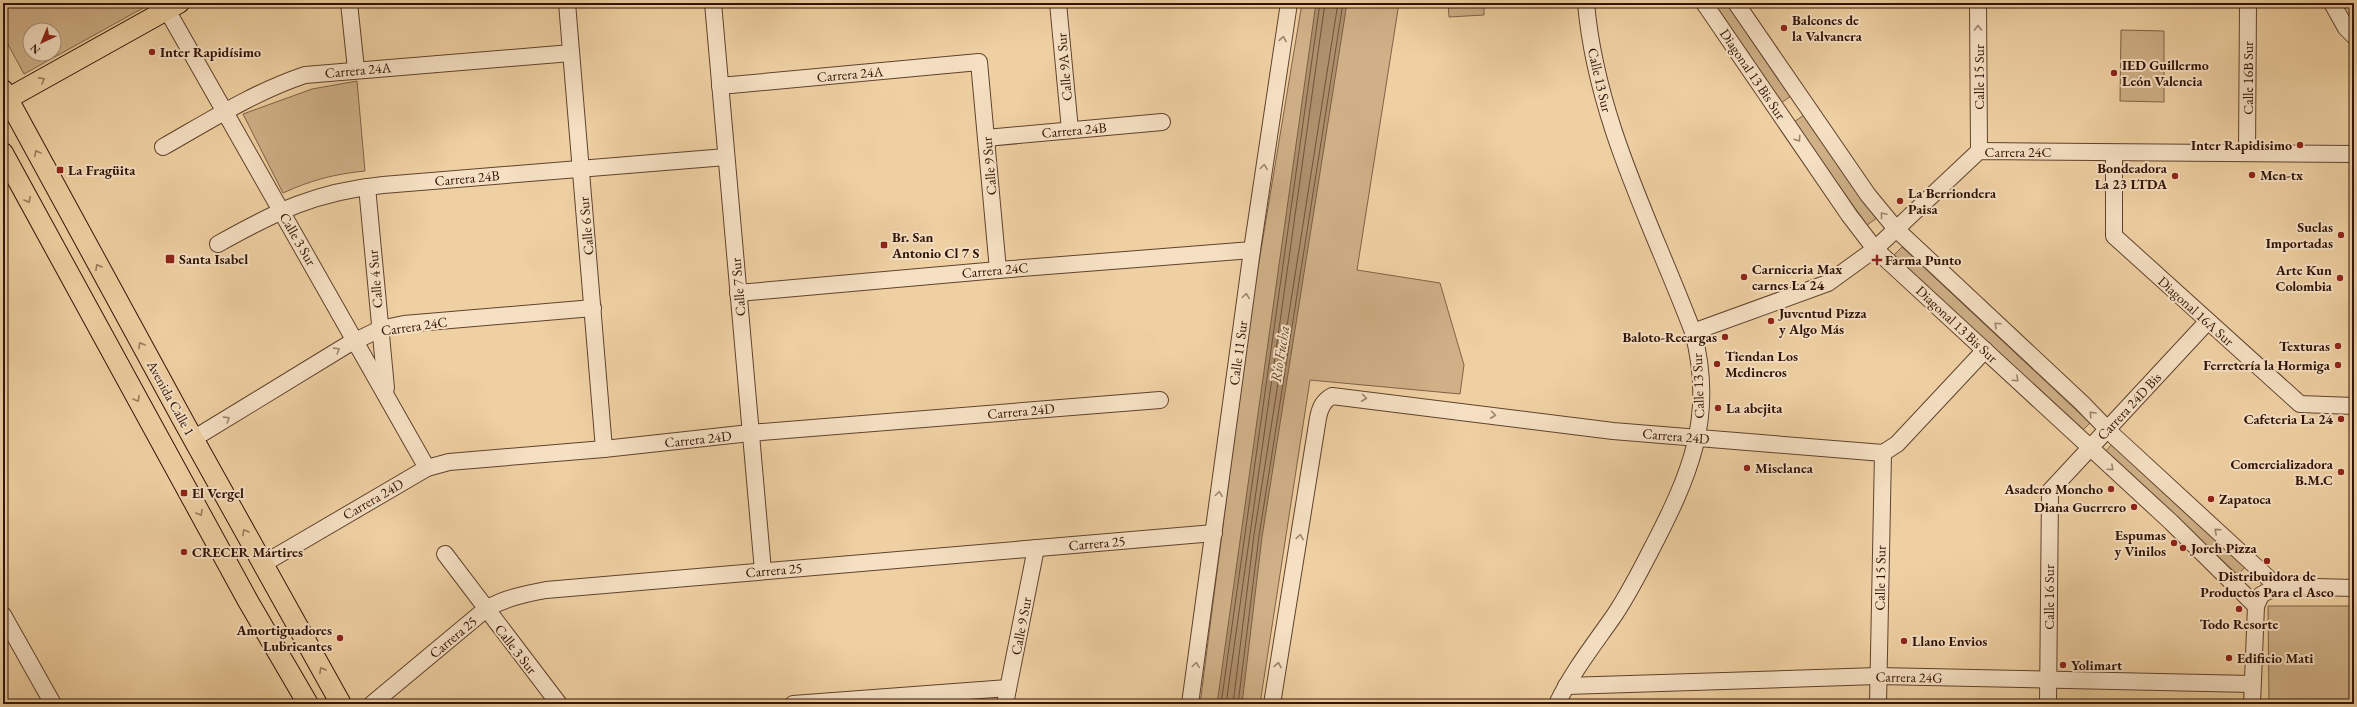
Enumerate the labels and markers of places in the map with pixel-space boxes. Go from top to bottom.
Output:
place label: Balcones de la Valvanera [1792,11,1863,45]
marker: Balcones de la Valvanera [1779,23,1789,33]
place label: Inter Rapidísimo [160,43,261,61]
marker: Inter Rapidísimo [147,47,157,57]
place label: IED Guillermo León Valencia [2122,56,2209,90]
marker: IED Guillermo León Valencia [2109,68,2119,78]
place label: Inter Rapidisimo [2191,136,2292,154]
marker: Inter Rapidisimo [2295,140,2305,150]
place label: Bondeadora La 23 LTDA [2095,159,2168,193]
place label: La Fragüita [68,161,136,179]
marker: La Fragüita [55,165,65,175]
place label: Men-tx [2260,166,2303,184]
marker: Men-tx [2247,170,2257,180]
marker: Bondeadora La 23 LTDA [2170,171,2180,181]
place label: La Berriondera Paisa [1908,184,1997,218]
marker: La Berriondera Paisa [1895,196,1905,206]
place label: Suelas Importadas [2266,218,2333,252]
place label: Br. San Antonio Cl 7 S [891,228,979,262]
marker: Suelas Importadas [2336,230,2346,240]
marker: Br. San Antonio Cl 7 S [879,240,889,250]
place label: Santa Isabel [179,250,248,268]
place label: Farma Punto [1885,251,1961,269]
marker: Santa Isabel [164,253,176,265]
marker: Farma Punto [1872,255,1882,265]
place label: Carniceria Max carnes La 24 [1752,260,1842,294]
place label: Arte Kun Colombia [2275,261,2333,295]
marker: Carniceria Max carnes La 24 [1739,272,1749,282]
marker: Arte Kun Colombia [2335,273,2345,283]
place label: Juventud Pizza y Algo Más [1777,304,1867,338]
marker: Juventud Pizza y Algo Más [1766,316,1776,326]
place label: Baloto-Recargas [1623,328,1717,346]
marker: Baloto-Recargas [1720,332,1730,342]
place label: Texturas [2279,337,2330,355]
marker: Texturas [2333,341,2343,351]
place label: Tiendan Los Medineros [1725,347,1798,381]
place label: Ferretería la Hormiga [2203,356,2331,374]
marker: Tiendan Los Medineros [1712,359,1722,369]
marker: Ferretería la Hormiga [2333,360,2343,370]
place label: La abejita [1726,399,1783,417]
marker: La abejita [1713,403,1723,413]
place label: Cafeteria La 24 [2244,410,2334,428]
marker: Cafeteria La 24 [2336,414,2346,424]
place label: Comercializadora B.M.C [2230,455,2334,489]
place label: Miselanea [1755,459,1814,477]
marker: Miselanea [1742,463,1752,473]
marker: Comercializadora B.M.C [2336,467,2346,477]
place label: Asadero Moncho [2003,480,2103,498]
place label: El Vergel [192,484,244,502]
marker: Asadero Moncho [2106,484,2116,494]
marker: El Vergel [179,488,189,498]
place label: Zapatoca [2219,490,2272,508]
marker: Zapatoca [2206,494,2216,504]
place label: Diana Guerrero [2034,498,2126,516]
marker: Diana Guerrero [2129,502,2139,512]
place label: Espumas y Vinilos [2114,526,2166,560]
marker: Espumas y Vinilos [2169,538,2179,548]
place label: Joreh Pizza [2189,539,2258,557]
place label: CRECER Mártires [192,543,303,561]
marker: Joreh Pizza [2178,543,2188,553]
marker: CRECER Mártires [179,547,189,557]
marker: Distribuidora de Productos Para el Aseo [2262,556,2272,566]
place label: Distribuidora de Productos Para el Aseo [2200,567,2334,601]
marker: Todo Resorte [2234,604,2244,614]
place label: Todo Resorte [2200,615,2279,633]
place label: Amortiguadores Lubricantes [236,621,332,655]
place label: Llano Envios [1912,632,1987,650]
marker: Amortiguadores Lubricantes [335,633,345,643]
marker: Llano Envios [1899,636,1909,646]
place label: Edificio Mati [2237,649,2313,667]
marker: Edificio Mati [2224,653,2234,663]
place label: Yolimart [2071,656,2123,674]
marker: Yolimart [2058,660,2068,670]

